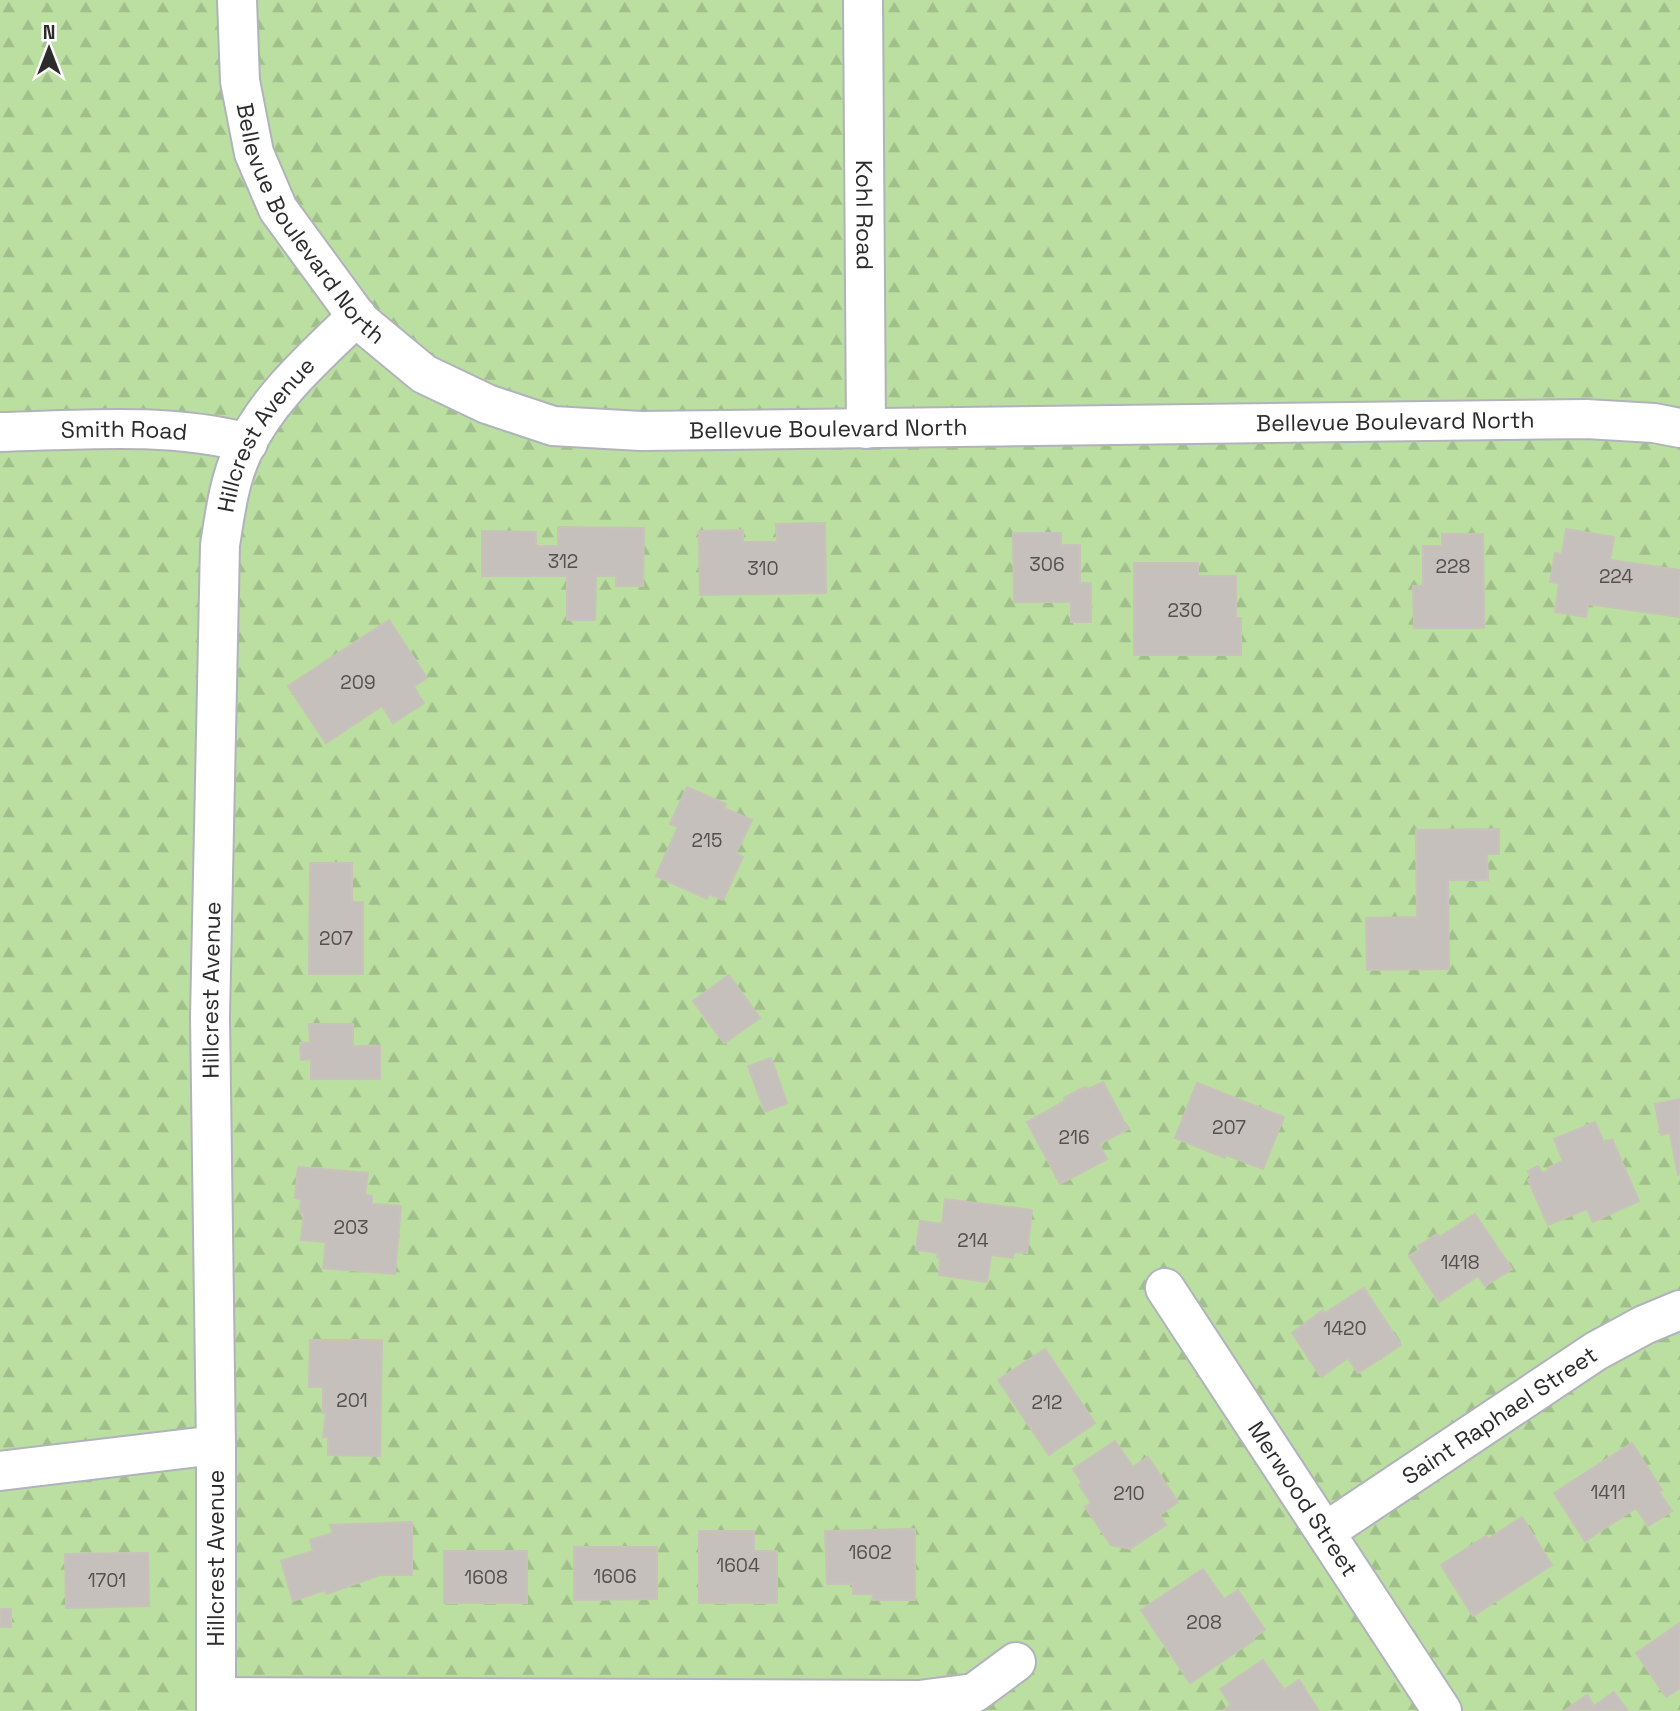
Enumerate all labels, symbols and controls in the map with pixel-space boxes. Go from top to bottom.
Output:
north arrow [14,14,84,84]
text: N [43,20,55,45]
street label: Bellevue Boulevard North [230,100,391,351]
street label: Kohl Road [849,160,880,270]
street label: Hillcrest Avenue [210,350,321,515]
street label: Bellevue Boulevard North [1256,405,1535,438]
street label: Bellevue Boulevard North [689,412,968,445]
street label: Smith Road [60,414,189,447]
house number: 312 [548,549,578,574]
house number: 306 [1029,552,1065,577]
house number: 228 [1436,554,1470,579]
house number: 310 [747,556,779,581]
house number: 224 [1599,564,1633,589]
house number: 230 [1167,598,1203,623]
house number: 209 [340,670,376,695]
house number: 215 [692,828,722,853]
street label: Hillcrest Avenue [195,901,227,1079]
house number: 207 [319,926,353,951]
house number: 207 [1212,1115,1246,1140]
house number: 216 [1058,1125,1090,1150]
house number: 203 [333,1215,369,1240]
house number: 214 [957,1228,989,1253]
house number: 1418 [1440,1250,1480,1275]
house number: 1420 [1323,1316,1367,1341]
street label: Saint Raphael Street [1396,1339,1603,1491]
house number: 201 [336,1388,368,1413]
house number: 212 [1032,1390,1062,1415]
street label: Merwood Street [1241,1415,1365,1582]
street label: Hillcrest Avenue [201,1470,231,1646]
house number: 1411 [1590,1480,1626,1505]
house number: 210 [1113,1481,1145,1506]
house number: 1602 [848,1540,892,1565]
house number: 1604 [716,1553,760,1578]
house number: 1606 [593,1564,637,1589]
house number: 1608 [464,1565,508,1590]
house number: 1701 [88,1568,126,1593]
house number: 208 [1186,1610,1222,1635]

